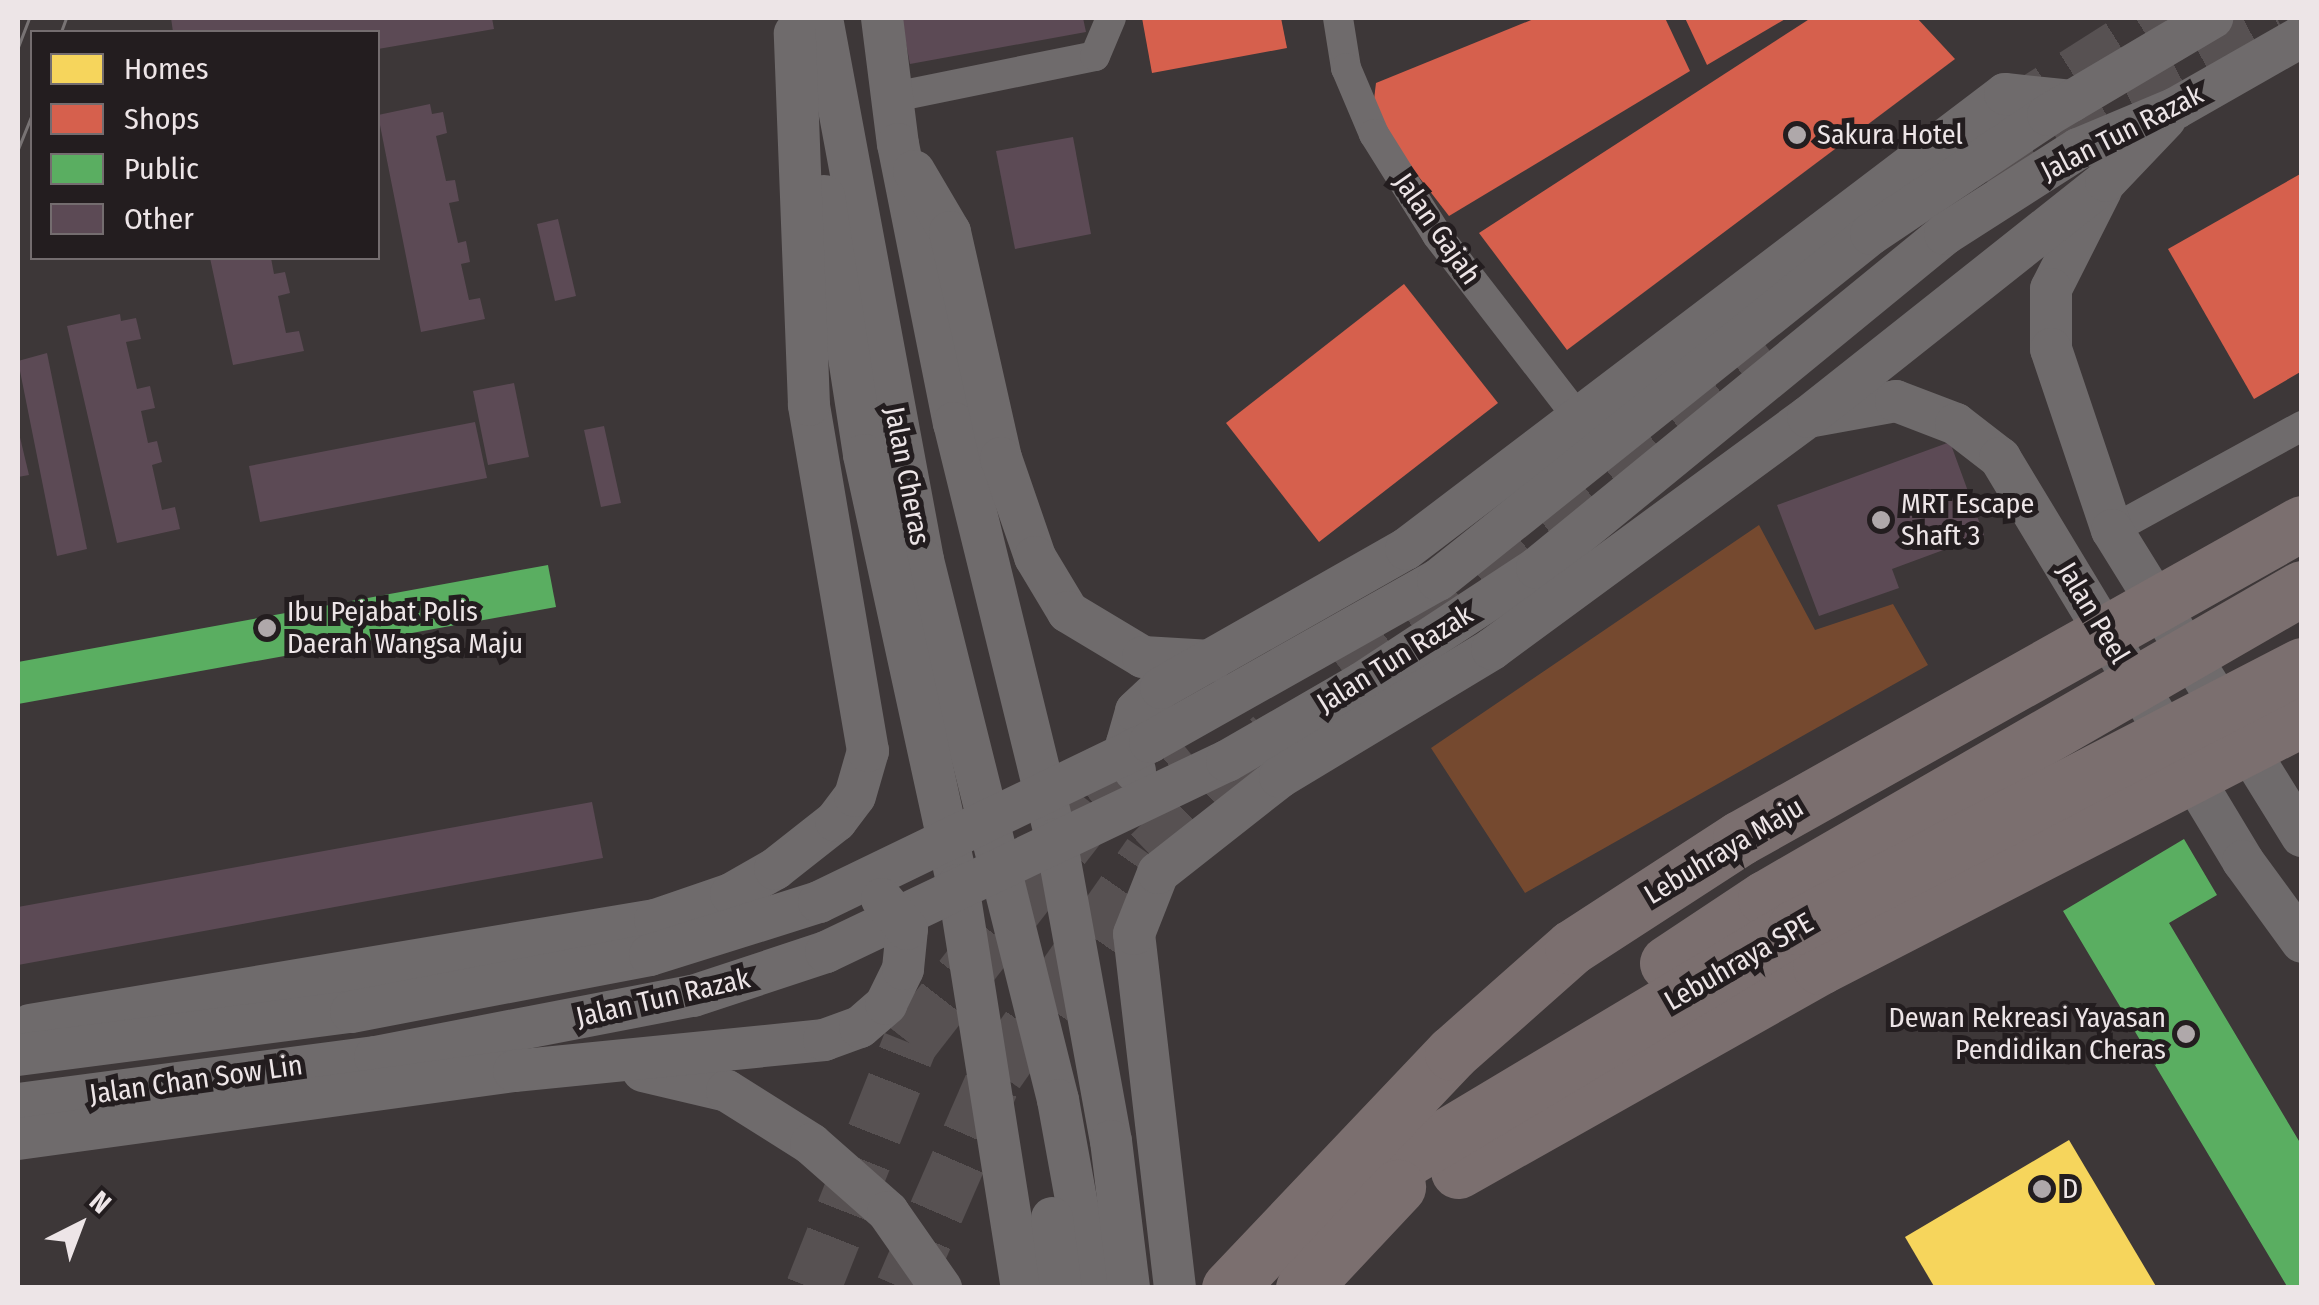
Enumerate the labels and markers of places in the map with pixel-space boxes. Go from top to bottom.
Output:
place label: Sakura Hotel [1817,118,1963,152]
marker: Sakura Hotel [1786,124,1808,146]
place label: MRT Escape Shaft 3 [1901,487,2034,553]
marker: MRT Escape Shaft 3 [1870,509,1892,531]
place label: Ibu Pejabat Polis Daerah Wangsa Maju [287,595,523,661]
marker: Ibu Pejabat Polis Daerah Wangsa Maju [256,617,278,639]
place label: Dewan Rekreasi Yayasan Pendidikan Cheras [1889,1001,2166,1067]
marker: Dewan Rekreasi Yayasan Pendidikan Cheras [2175,1023,2197,1045]
place label: D [2062,1172,2078,1206]
marker: D [2031,1178,2053,1200]

